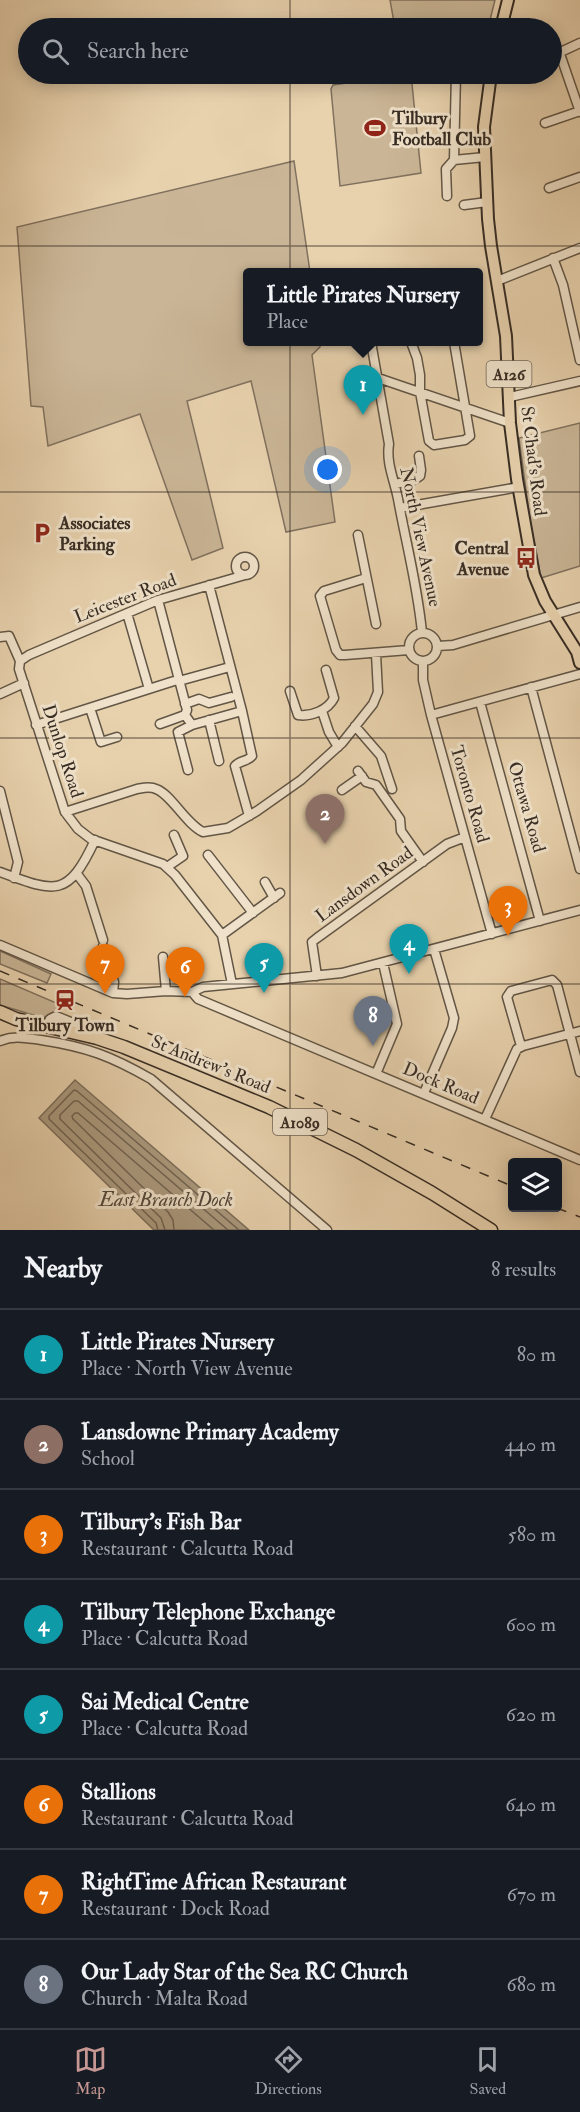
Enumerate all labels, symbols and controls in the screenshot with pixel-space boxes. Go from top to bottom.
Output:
search box [18,18,562,84]
icon: search [39,35,72,68]
text: Search here [87,37,189,65]
place label: Tilbury Football Club [391,107,491,151]
sports icon: Tilbury Football Club [363,116,387,140]
popup [243,268,483,346]
text: Little Pirates Nursery [266,281,460,309]
text: Place [266,309,308,334]
road number: A126 [486,361,532,387]
pin: 1 [344,366,382,415]
street label: St Chad's Road [515,405,552,517]
your location [313,455,342,484]
street label: North View Avenue [394,465,447,609]
place label: Associates Parking [58,512,130,556]
parking icon: Associates Parking [30,521,54,545]
place label: Central Avenue [455,537,509,581]
bus stop icon: Central Avenue [514,546,538,570]
street label: Leicester Road [71,568,180,629]
street label: Dunlop Road [37,701,88,801]
street label: Toronto Road [445,743,494,846]
street label: Ottawa Road [503,759,550,855]
pin: 2 [306,794,344,844]
street label: Lansdown Road [311,841,418,928]
pin: 3 [488,886,528,936]
pin: 4 [390,924,428,974]
pin: 7 [86,944,124,994]
pin: 5 [244,944,284,993]
pin: 6 [166,948,204,997]
station icon: Tilbury Town [53,988,77,1012]
pin: 8 [354,996,392,1046]
place label: Tilbury Town [15,1014,115,1037]
street label: St Andrew's Road [148,1030,274,1099]
street label: Dock Road [399,1057,483,1110]
road number: A1089 [273,1109,327,1135]
map controls [508,1158,562,1212]
button: layers [508,1158,562,1212]
water label: East Branch Dock [97,1187,233,1212]
text: Nearby [24,1253,102,1285]
text: 8 results [491,1257,556,1282]
text: Little Pirates Nursery [81,1328,274,1356]
text: 1 [40,1342,47,1367]
text: 80 m [517,1342,556,1367]
text: Place · North View Avenue [81,1356,293,1381]
text: Lansdowne Primary Academy [81,1418,339,1446]
text: 2 [38,1432,49,1457]
text: 440 m [504,1432,556,1457]
text: School [81,1446,135,1471]
text: Tilbury's Fish Bar [81,1508,241,1536]
text: 3 [40,1522,47,1547]
text: 580 m [508,1522,556,1547]
text: Restaurant · Calcutta Road [81,1536,294,1561]
text: Tilbury Telephone Exchange [81,1598,335,1626]
text: 4 [38,1612,49,1637]
text: 600 m [506,1612,556,1637]
text: Place · Calcutta Road [81,1626,248,1651]
text: Sai Medical Centre [81,1688,249,1716]
text: 5 [39,1702,48,1727]
text: 620 m [506,1702,556,1727]
text: Place · Calcutta Road [81,1716,248,1741]
text: Stallions [81,1778,156,1806]
text: 6 [38,1792,49,1817]
text: 640 m [505,1792,556,1817]
text: Restaurant · Calcutta Road [81,1806,294,1831]
text: RightTime African Restaurant [81,1868,346,1896]
text: 7 [39,1882,48,1907]
text: 670 m [507,1882,556,1907]
text: Restaurant · Dock Road [81,1896,270,1921]
text: Our Lady Star of the Sea RC Church [81,1958,408,1986]
text: 8 [39,1972,48,1997]
text: 680 m [507,1972,556,1997]
text: Church · Malta Road [81,1986,248,2011]
tab: Map [74,2043,107,2099]
tab: Directions [255,2043,322,2099]
tab: Saved [470,2043,506,2099]

